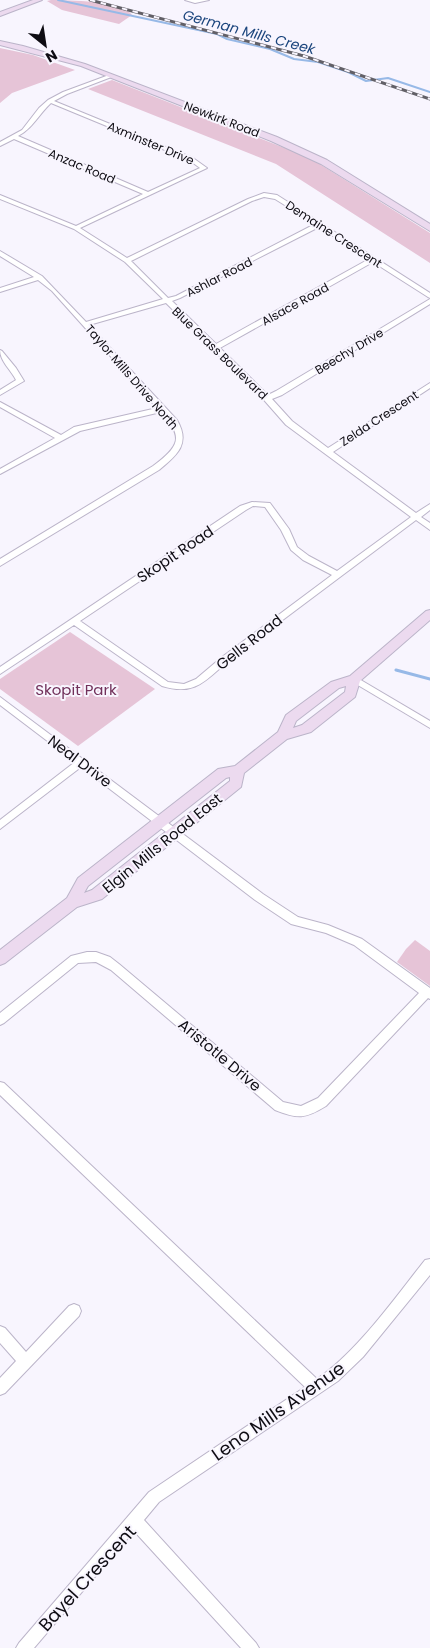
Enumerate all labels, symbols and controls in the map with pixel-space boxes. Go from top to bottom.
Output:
water label: German Mills Creek [181,5,318,59]
north arrow [20,20,70,70]
text: N [42,45,61,68]
street label: Newkirk Road [182,97,262,141]
street label: Axminster Drive [105,117,197,169]
street label: Anzac Road [46,144,118,188]
street label: Demaine Crescent [282,196,386,272]
street label: Ashlar Road [183,253,255,301]
street label: Alsace Road [258,278,332,330]
street label: Blue Grass Boulevard [168,303,272,403]
street label: Taylor Mills Drive North [82,321,182,433]
street label: Beechy Drive [312,324,386,378]
street label: Zelda Crescent [336,386,422,450]
street label: Skopit Road [132,521,218,587]
street label: Gells Road [211,609,287,675]
park label: Skopit Park [35,679,117,700]
street label: Neal Drive [44,730,116,792]
street label: Elgin Mills Road East [98,788,226,898]
street label: Aristotle Drive [174,1014,266,1096]
street label: Leno Mills Avenue [206,1356,350,1466]
street label: Bayel Crescent [33,1519,141,1637]

